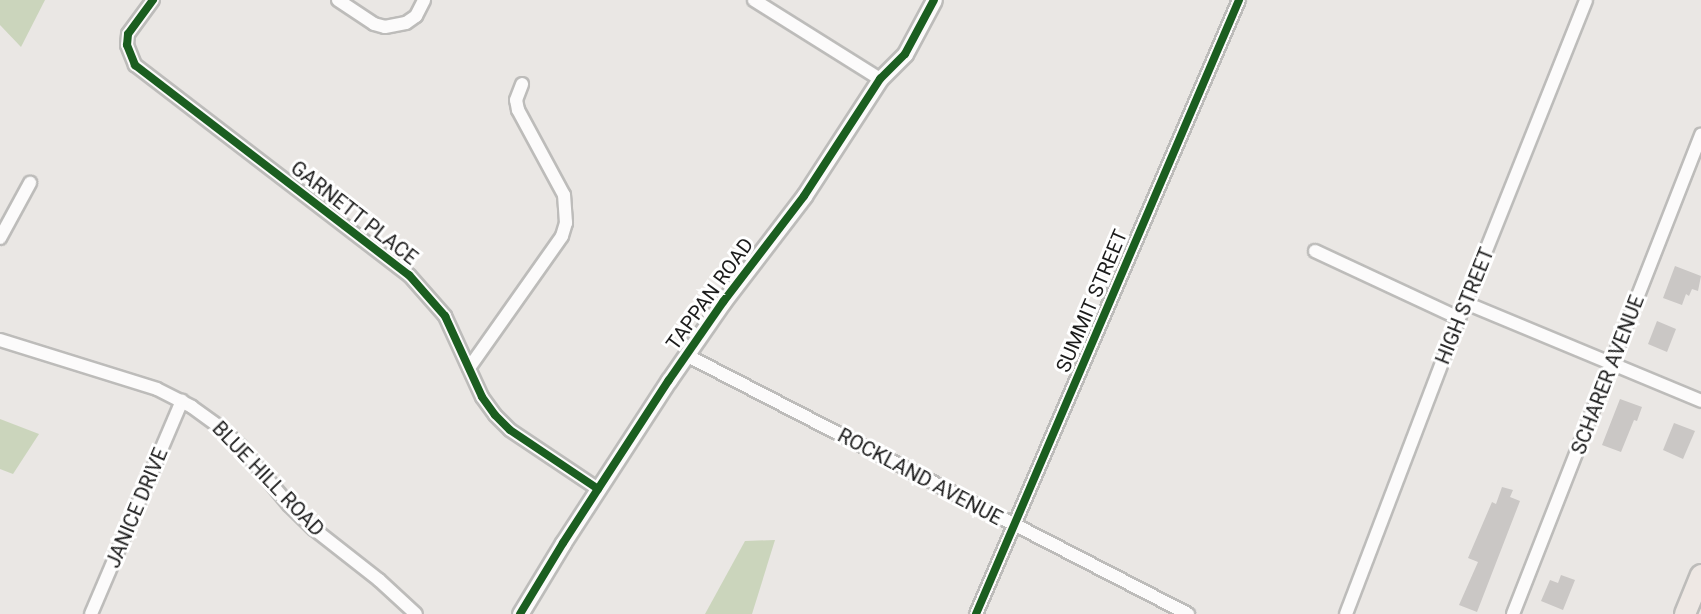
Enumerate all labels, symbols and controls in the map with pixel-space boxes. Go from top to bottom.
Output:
street label: GARNETT PLACE [286,156,422,270]
street label: SUMMIT STREET [1051,226,1133,376]
street label: TAPPAN ROAD [661,233,759,355]
street label: HIGH STREET [1431,244,1499,368]
street label: SCHARER AVENUE [1567,292,1649,458]
street label: BLUE HILL ROAD [207,417,329,541]
street label: ROCKLAND AVENUE [834,423,1006,531]
street label: JANICE DRIVE [101,444,173,572]

